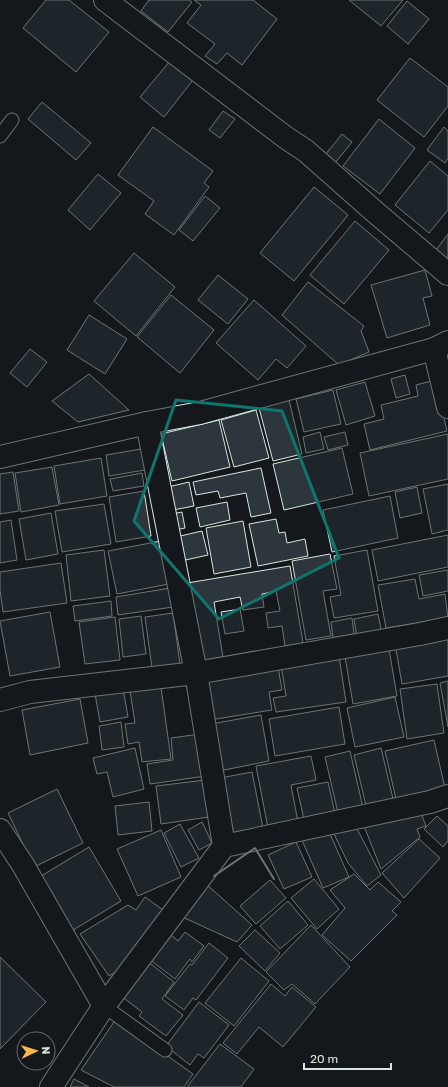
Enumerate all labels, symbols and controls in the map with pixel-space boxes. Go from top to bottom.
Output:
north arrow [16,1031,56,1071]
scale bar [304,1045,391,1071]
text: N [39,1046,52,1055]
text: 20 m [310,1052,338,1066]

